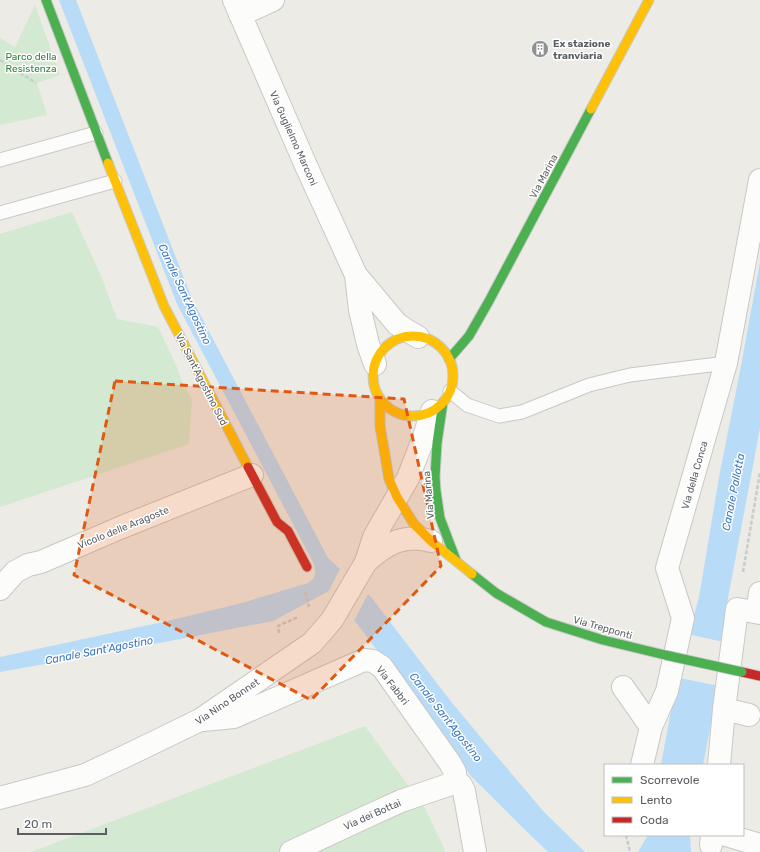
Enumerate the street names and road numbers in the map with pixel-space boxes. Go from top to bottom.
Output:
street label: Via Guglielmo Marconi [267,89,319,188]
street label: Via Marina [527,152,560,201]
street label: Via Sant'Agostino Sud [173,331,230,428]
street label: Via della Conca [679,440,710,511]
street label: Via Marina [421,470,437,519]
street label: Vicolo delle Aragoste [76,504,171,552]
street label: Via Trepponti [572,614,634,642]
street label: Via Fabbri [373,664,411,707]
street label: Via Nino Bonnet [193,676,262,728]
street label: Via dei Bottai [342,797,403,833]

